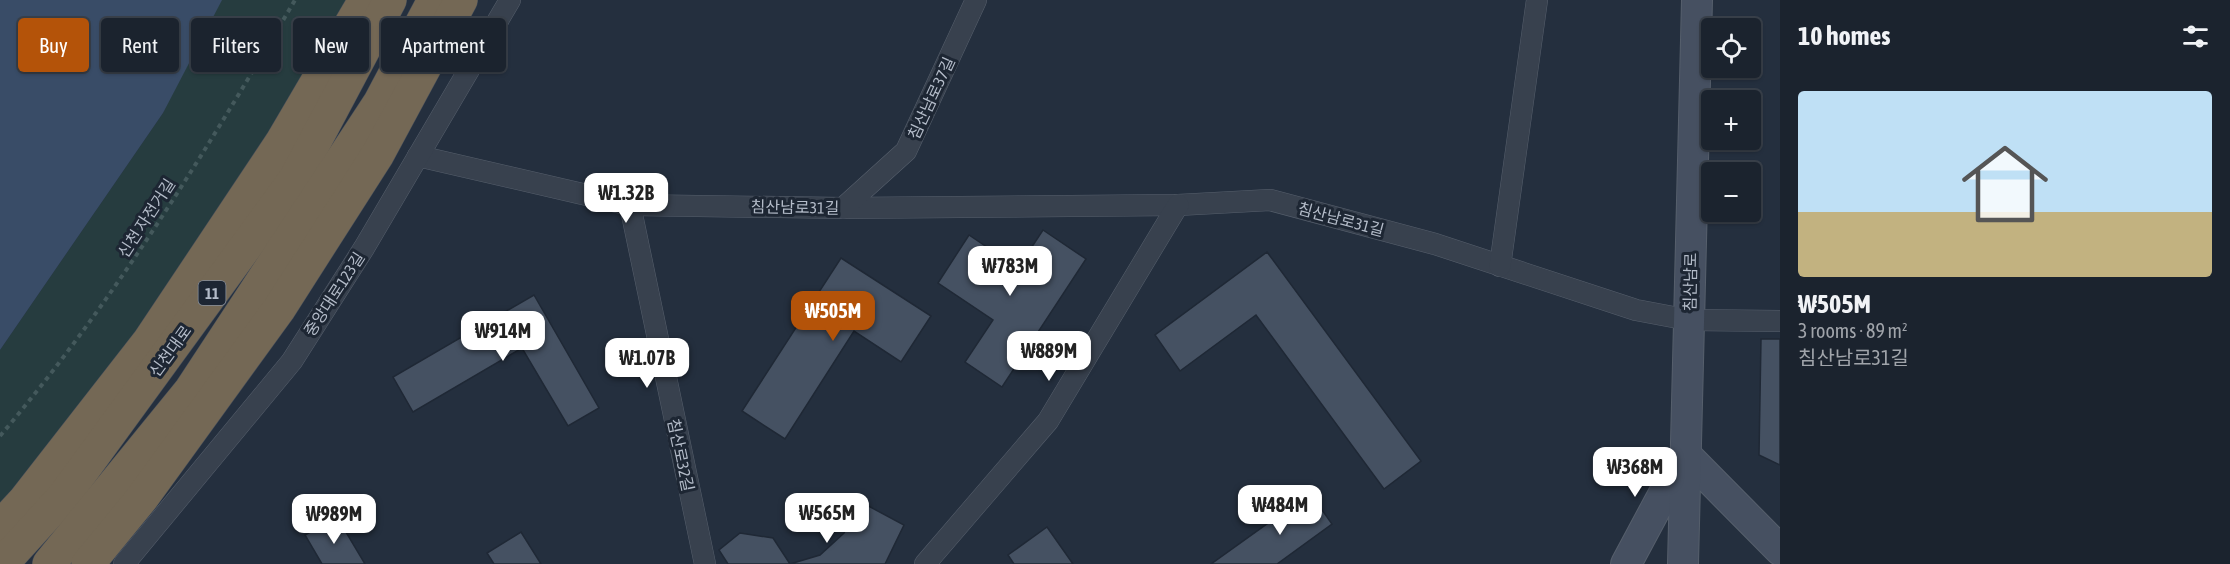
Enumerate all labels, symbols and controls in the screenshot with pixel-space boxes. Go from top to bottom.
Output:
chip: Buy [18,18,89,72]
chip: Rent [101,18,179,72]
chip: Filters [191,18,281,72]
chip: New [293,18,369,72]
chip: Apartment [381,18,506,72]
map controls [1701,18,1761,222]
button: locate [1701,18,1761,78]
icon: filters [2179,20,2212,53]
text: 10 homes [1798,21,1891,51]
street label: 침산남로37길 [904,54,958,142]
button: + [1701,90,1761,150]
icon: home [1951,130,2059,238]
button: − [1701,162,1761,222]
pin: ₩1.32B [577,173,675,224]
street label: 신천 자전거길 [114,175,178,261]
text: ₩1.32B [598,181,654,204]
street label: 침산남로31길 [751,197,839,217]
street label: 침산남로31길 [1296,199,1386,239]
pin: ₩783M [968,246,1052,297]
street label: 중앙대로123길 [300,249,368,339]
street label: 침산남로 [1680,252,1700,312]
text: ₩783M [982,254,1038,277]
road number: 11 [198,281,226,305]
text: ₩505M [1798,289,1871,319]
pin: ₩505M [791,291,875,342]
text: ₩505M [805,299,861,322]
pin: ₩914M [461,311,545,362]
text: ₩914M [475,319,531,342]
text: 3 rooms · 89 m² [1798,319,1908,342]
street label: 신천대로 [145,322,195,380]
pin: ₩889M [1007,331,1091,382]
pin: ₩1.07B [598,338,696,389]
text: ₩889M [1021,339,1077,362]
text: ₩1.07B [619,346,675,369]
text: 침산남로31길 [1798,346,1909,369]
street label: 침산로32길 [665,417,697,493]
pin: ₩368M [1593,447,1677,498]
text: ₩368M [1607,455,1663,478]
pin: ₩484M [1238,485,1322,536]
pin: ₩565M [785,493,869,544]
text: ₩484M [1252,493,1308,516]
pin: ₩989M [292,494,376,545]
text: ₩565M [799,501,855,524]
text: ₩989M [306,502,362,525]

